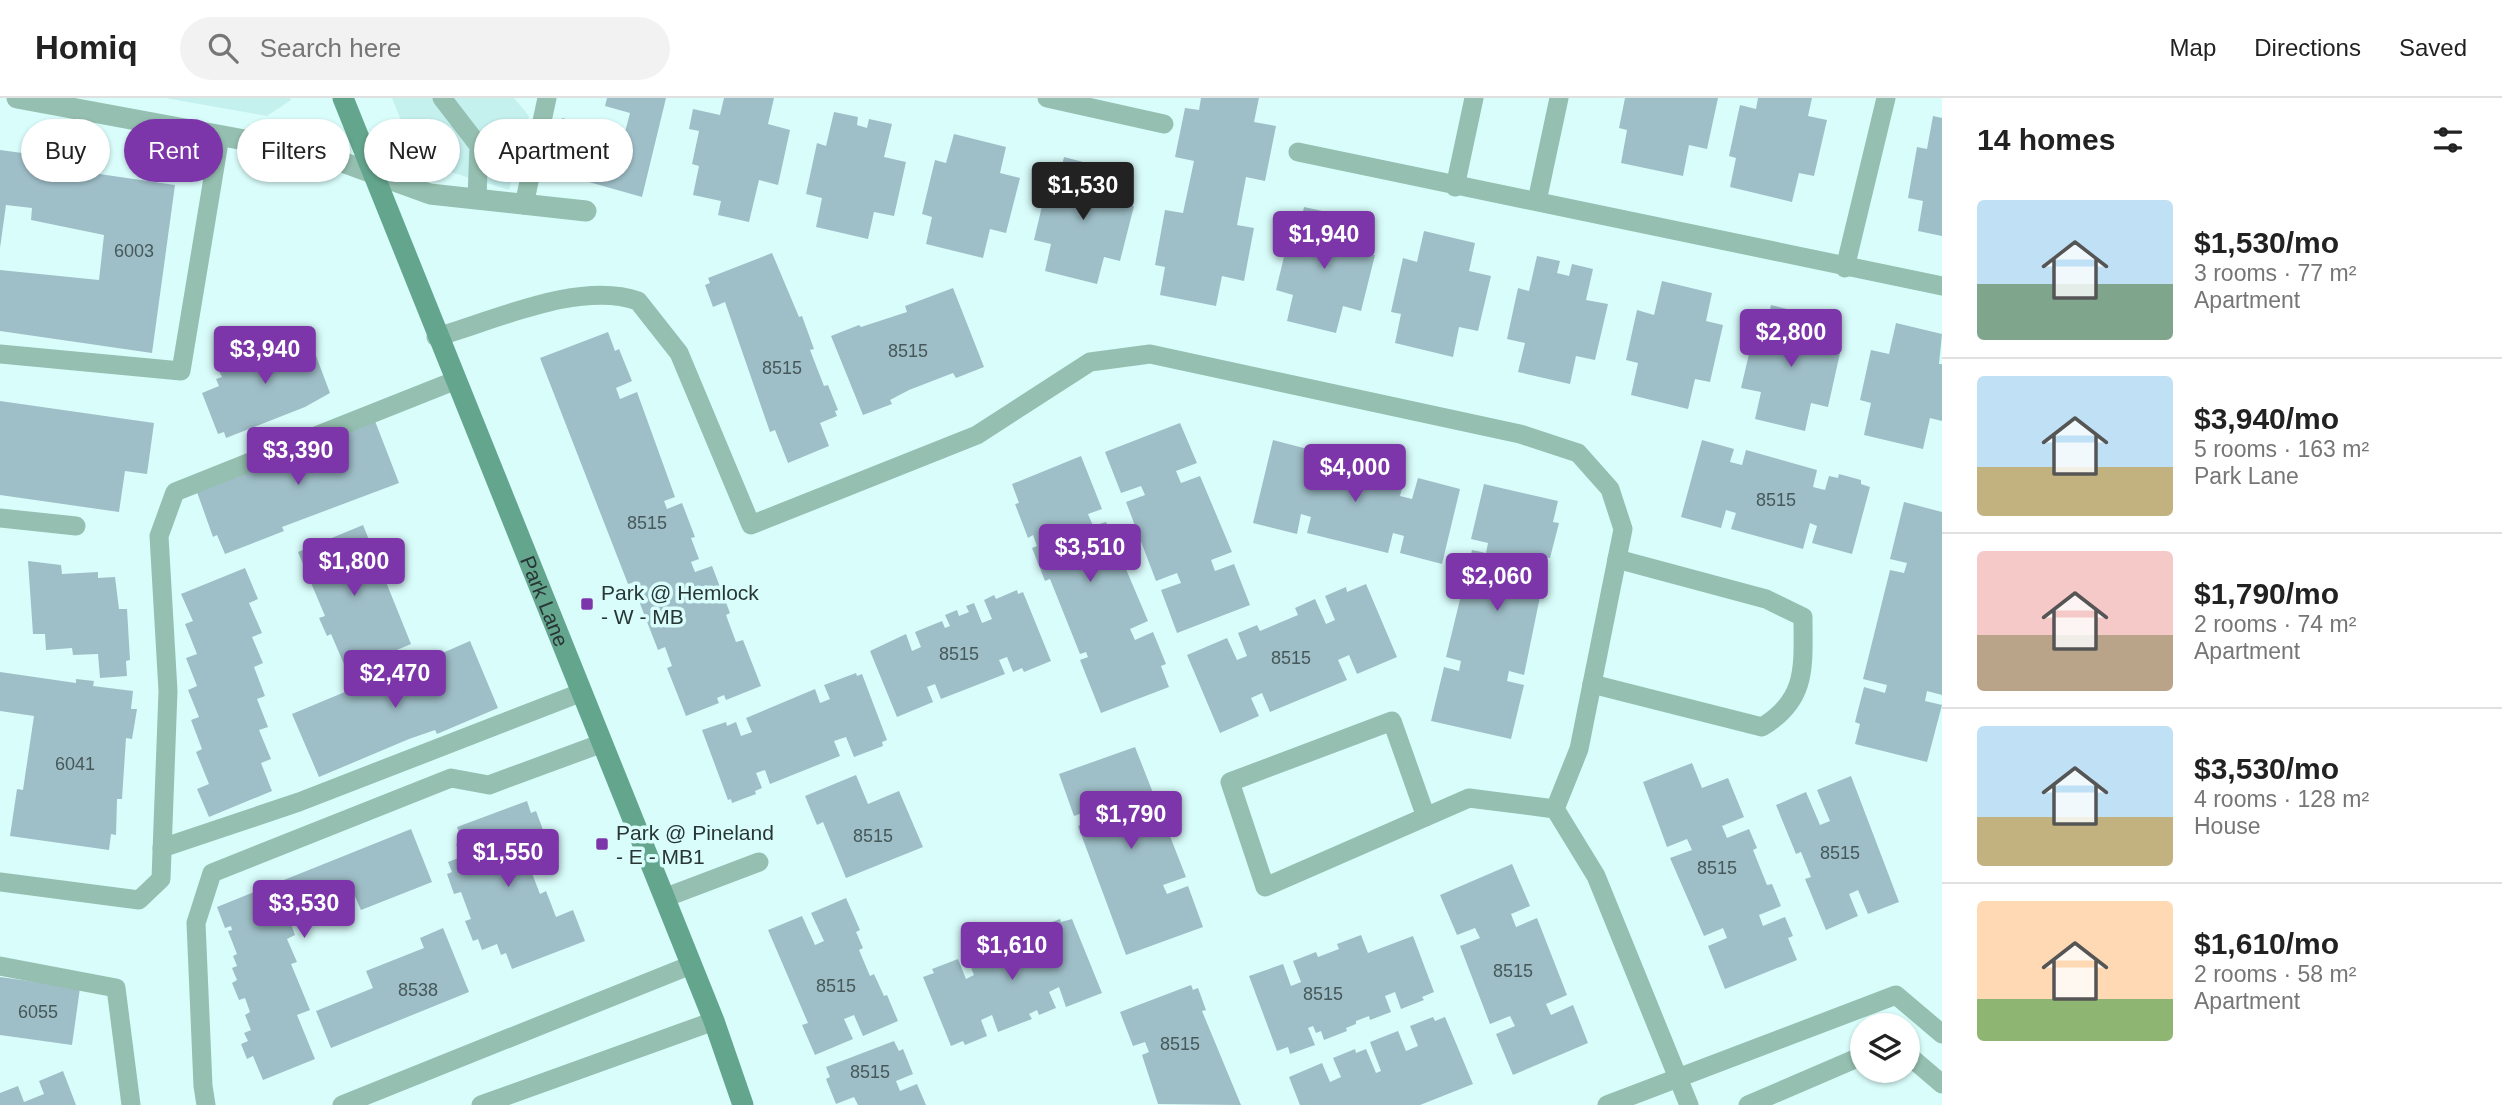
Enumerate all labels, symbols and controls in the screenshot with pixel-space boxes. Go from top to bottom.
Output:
search box [180,17,670,80]
text: Homiq [35,29,138,66]
icon: search [204,29,242,67]
text: Search here [260,33,401,63]
text: Map [2170,34,2216,61]
text: Directions [2254,34,2361,61]
text: Saved [2399,34,2467,61]
chip: Buy [21,119,110,182]
chip: Rent [124,119,223,182]
chip: Filters [237,119,350,182]
chip: New [364,119,460,182]
chip: Apartment [474,119,633,182]
icon: filters [2429,121,2467,159]
text: 14 homes [1977,123,2115,156]
pin: $1,530 [1026,162,1140,222]
text: $1,530 [1048,172,1118,198]
pin: $1,940 [1267,212,1381,271]
text: $1,940 [1289,221,1359,247]
text: $1,530/mo [2194,226,2339,259]
icon: home [2033,228,2117,312]
house number: 6003 [114,241,154,261]
text: 3 rooms · 77 m² [2194,260,2356,286]
text: Apartment [2194,287,2300,313]
pin: $2,800 [1734,310,1848,369]
text: $2,800 [1756,319,1826,345]
pin: $3,940 [208,327,322,386]
text: $3,940 [230,336,300,362]
house number: 8515 [888,341,928,361]
house number: 8515 [762,358,802,378]
text: $3,940/mo [2194,402,2339,435]
icon: home [2033,404,2117,488]
pin: $3,390 [241,428,355,487]
text: 5 rooms · 163 m² [2194,436,2369,462]
text: $3,390 [263,437,333,463]
pin: $4,000 [1298,444,1412,504]
text: $4,000 [1320,454,1390,480]
text: Park Lane [2194,463,2299,489]
house number: 8515 [1756,490,1796,510]
house number: 8515 [627,513,667,533]
pin: $3,510 [1033,524,1147,584]
text: $3,510 [1055,534,1125,560]
pin: $1,800 [297,538,411,598]
text: $1,800 [319,548,389,574]
street label: Park Lane [517,552,574,650]
pin: $2,060 [1440,554,1554,613]
text: $2,060 [1462,563,1532,589]
text: $1,790/mo [2194,577,2339,610]
icon: home [2033,579,2117,663]
place label: Park @ Hemlock - W - MB [601,581,759,628]
marker: Park @ Hemlock - W - MB [579,596,595,612]
text: 2 rooms · 74 m² [2194,611,2356,637]
text: Apartment [2194,638,2300,664]
house number: 8515 [939,644,979,664]
house number: 8515 [1271,648,1311,668]
pin: $2,470 [338,650,452,710]
text: $2,470 [360,660,430,686]
text: $3,530/mo [2194,752,2339,785]
house number: 6041 [55,754,95,774]
icon: home [2033,754,2117,838]
text: 4 rooms · 128 m² [2194,786,2369,812]
pin: $1,790 [1074,792,1188,851]
text: $1,790 [1096,801,1166,827]
text: House [2194,813,2260,839]
place label: Park @ Pineland - E - MB1 [616,821,774,868]
house number: 8515 [853,826,893,846]
pin: $1,550 [451,830,565,889]
marker: Park @ Pineland - E - MB1 [594,836,610,852]
text: $1,550 [473,839,543,865]
house number: 8515 [1820,843,1860,863]
house number: 8515 [1697,858,1737,878]
pin: $3,530 [247,880,361,940]
text: $3,530 [269,890,339,916]
pin: $1,610 [955,922,1069,982]
text: $1,610/mo [2194,927,2339,960]
icon: home [2033,929,2117,1013]
text: $1,610 [977,932,1047,958]
house number: 8515 [1493,961,1533,981]
text: 2 rooms · 58 m² [2194,961,2356,987]
house number: 8515 [816,976,856,996]
house number: 8538 [398,980,438,1000]
house number: 8515 [1303,984,1343,1004]
text: Apartment [2194,988,2300,1014]
house number: 6055 [18,1002,58,1022]
map controls [1850,1013,1920,1083]
button: layers [1850,1013,1920,1083]
house number: 8515 [1160,1034,1200,1054]
house number: 8515 [850,1062,890,1082]

